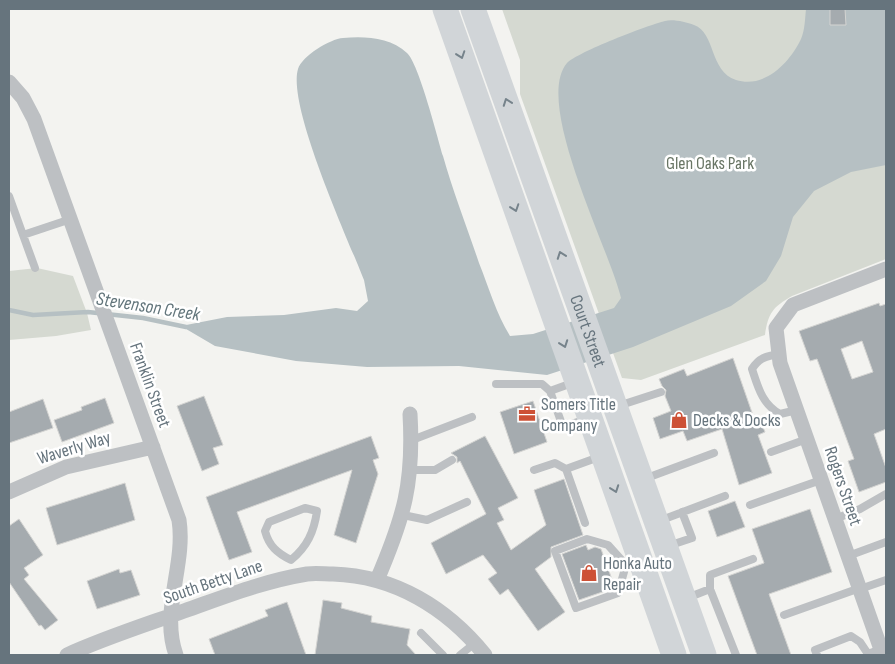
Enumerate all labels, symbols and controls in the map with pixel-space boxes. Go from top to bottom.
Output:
one-way arrow [455,50,465,58]
one-way arrow [502,99,512,107]
park label: Glen Oaks Park [666,153,754,174]
one-way arrow [509,203,519,212]
one-way arrow [557,252,567,260]
water label: Stevenson Creek [95,287,202,327]
street label: Court Street [566,292,611,371]
street label: Franklin Street [125,340,175,431]
one-way arrow [558,340,568,348]
place label: Somers Title Company [541,394,616,436]
office icon: Somers Title Company [517,404,537,424]
shop icon: Decks & Docks [669,410,689,430]
place label: Decks & Docks [693,410,781,431]
street label: Waverly Way [35,427,113,469]
street label: Rogers Street [820,444,866,529]
one-way arrow [609,484,619,492]
place label: Honka Auto Repair [603,553,672,595]
street label: South Betty Lane [161,555,265,609]
shop icon: Honka Auto Repair [579,563,599,583]

